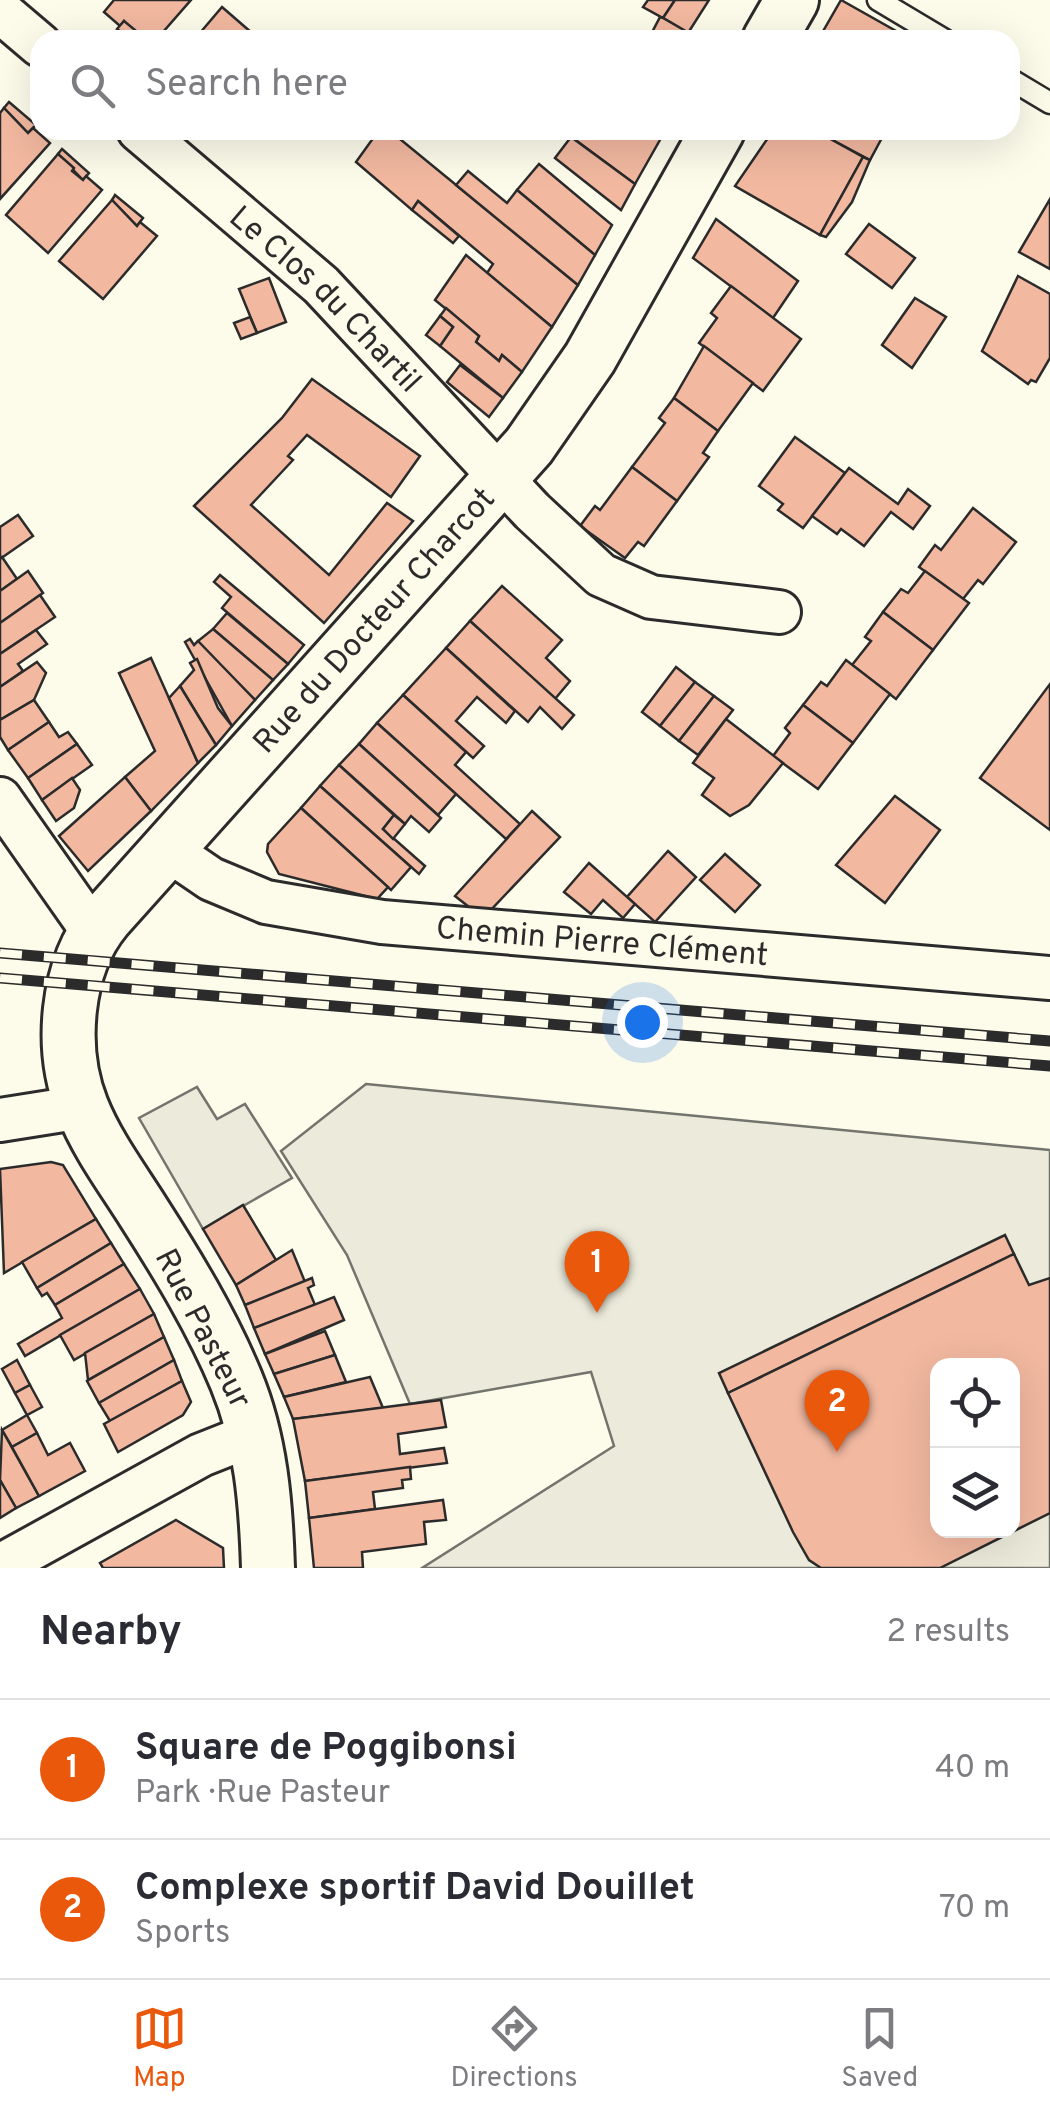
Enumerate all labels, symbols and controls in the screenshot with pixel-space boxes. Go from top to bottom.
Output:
search box [30,30,1020,140]
icon: search [65,58,120,113]
text: Search here [145,61,348,110]
street label: Le Clos du Chartil [220,199,428,402]
street label: Rue du Docteur Charcot [246,481,505,763]
street label: Chemin Pierre Clément [434,910,770,977]
your location [617,997,668,1048]
pin: 1 [564,1230,630,1313]
street label: Rue Pasteur [144,1243,259,1416]
map controls [930,1358,1020,1538]
button: locate [930,1358,1020,1448]
pin: 2 [804,1370,870,1452]
button: layers [930,1448,1020,1538]
text: Nearby [40,1607,182,1660]
text: 2 results [886,1613,1010,1653]
text: Square de Poggibonsi [135,1725,517,1774]
text: 1 [66,1749,79,1789]
text: 40 m [935,1749,1010,1789]
text: Park · Rue Pasteur [135,1774,390,1814]
text: Complexe sportif David Douillet [135,1865,695,1914]
text: 2 [63,1889,82,1929]
text: 70 m [939,1889,1010,1929]
text: Sports [135,1914,230,1954]
tab: Map [132,2001,187,2097]
tab: Directions [450,2001,578,2097]
tab: Saved [841,2001,918,2097]

